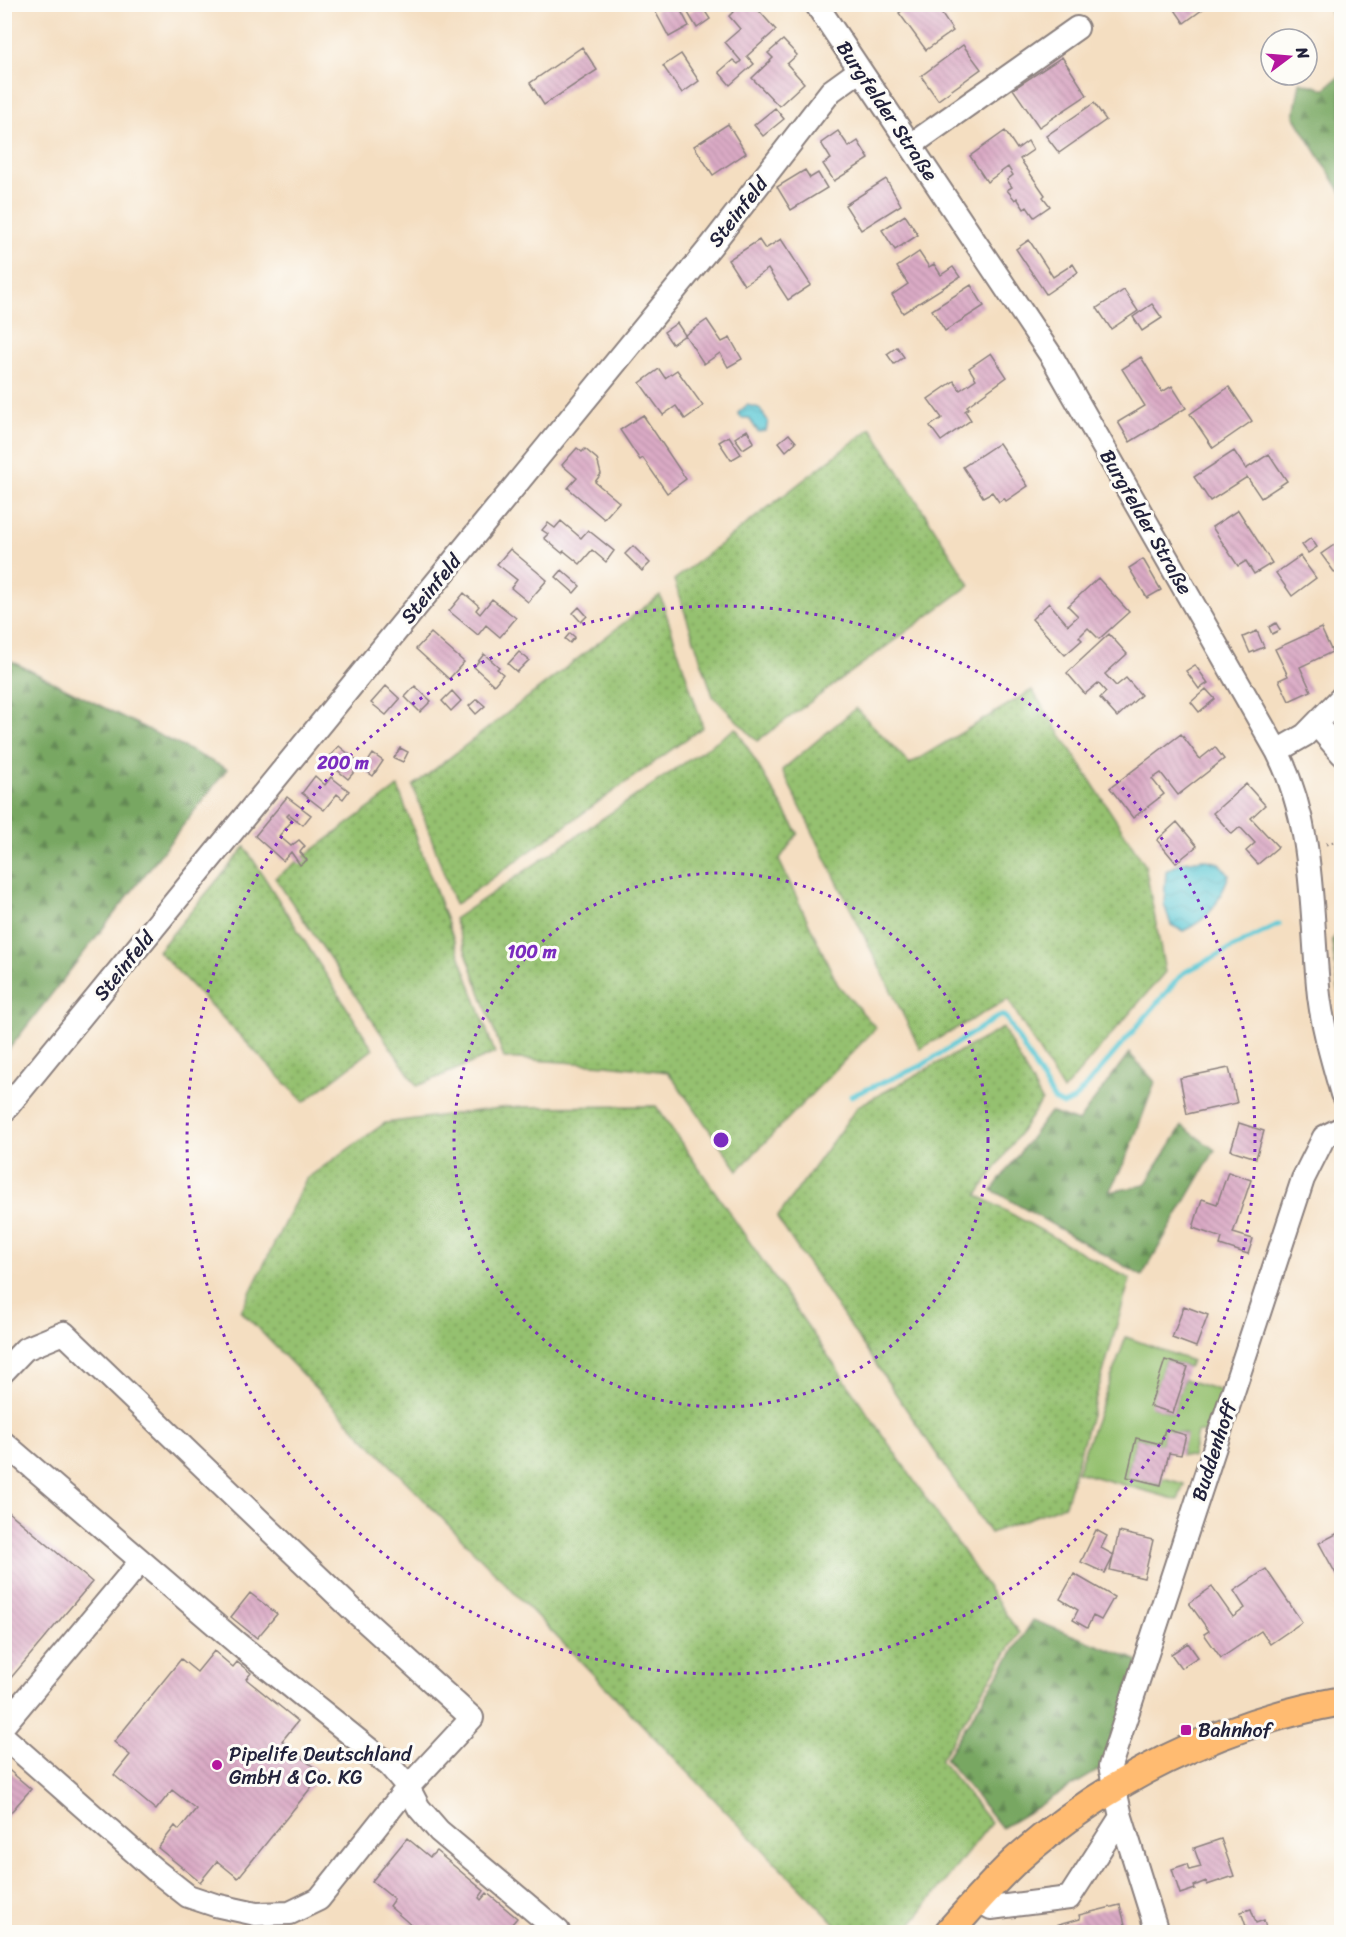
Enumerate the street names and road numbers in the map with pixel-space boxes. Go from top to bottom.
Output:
street label: Burgfelder Straße [827,33,947,189]
street label: Steinfeld [699,168,778,255]
street label: Burgfelder Straße [1090,442,1202,602]
street label: Steinfeld [391,545,471,632]
street label: Steinfeld [84,922,164,1009]
street label: Buddenhoff [1181,1393,1248,1506]

